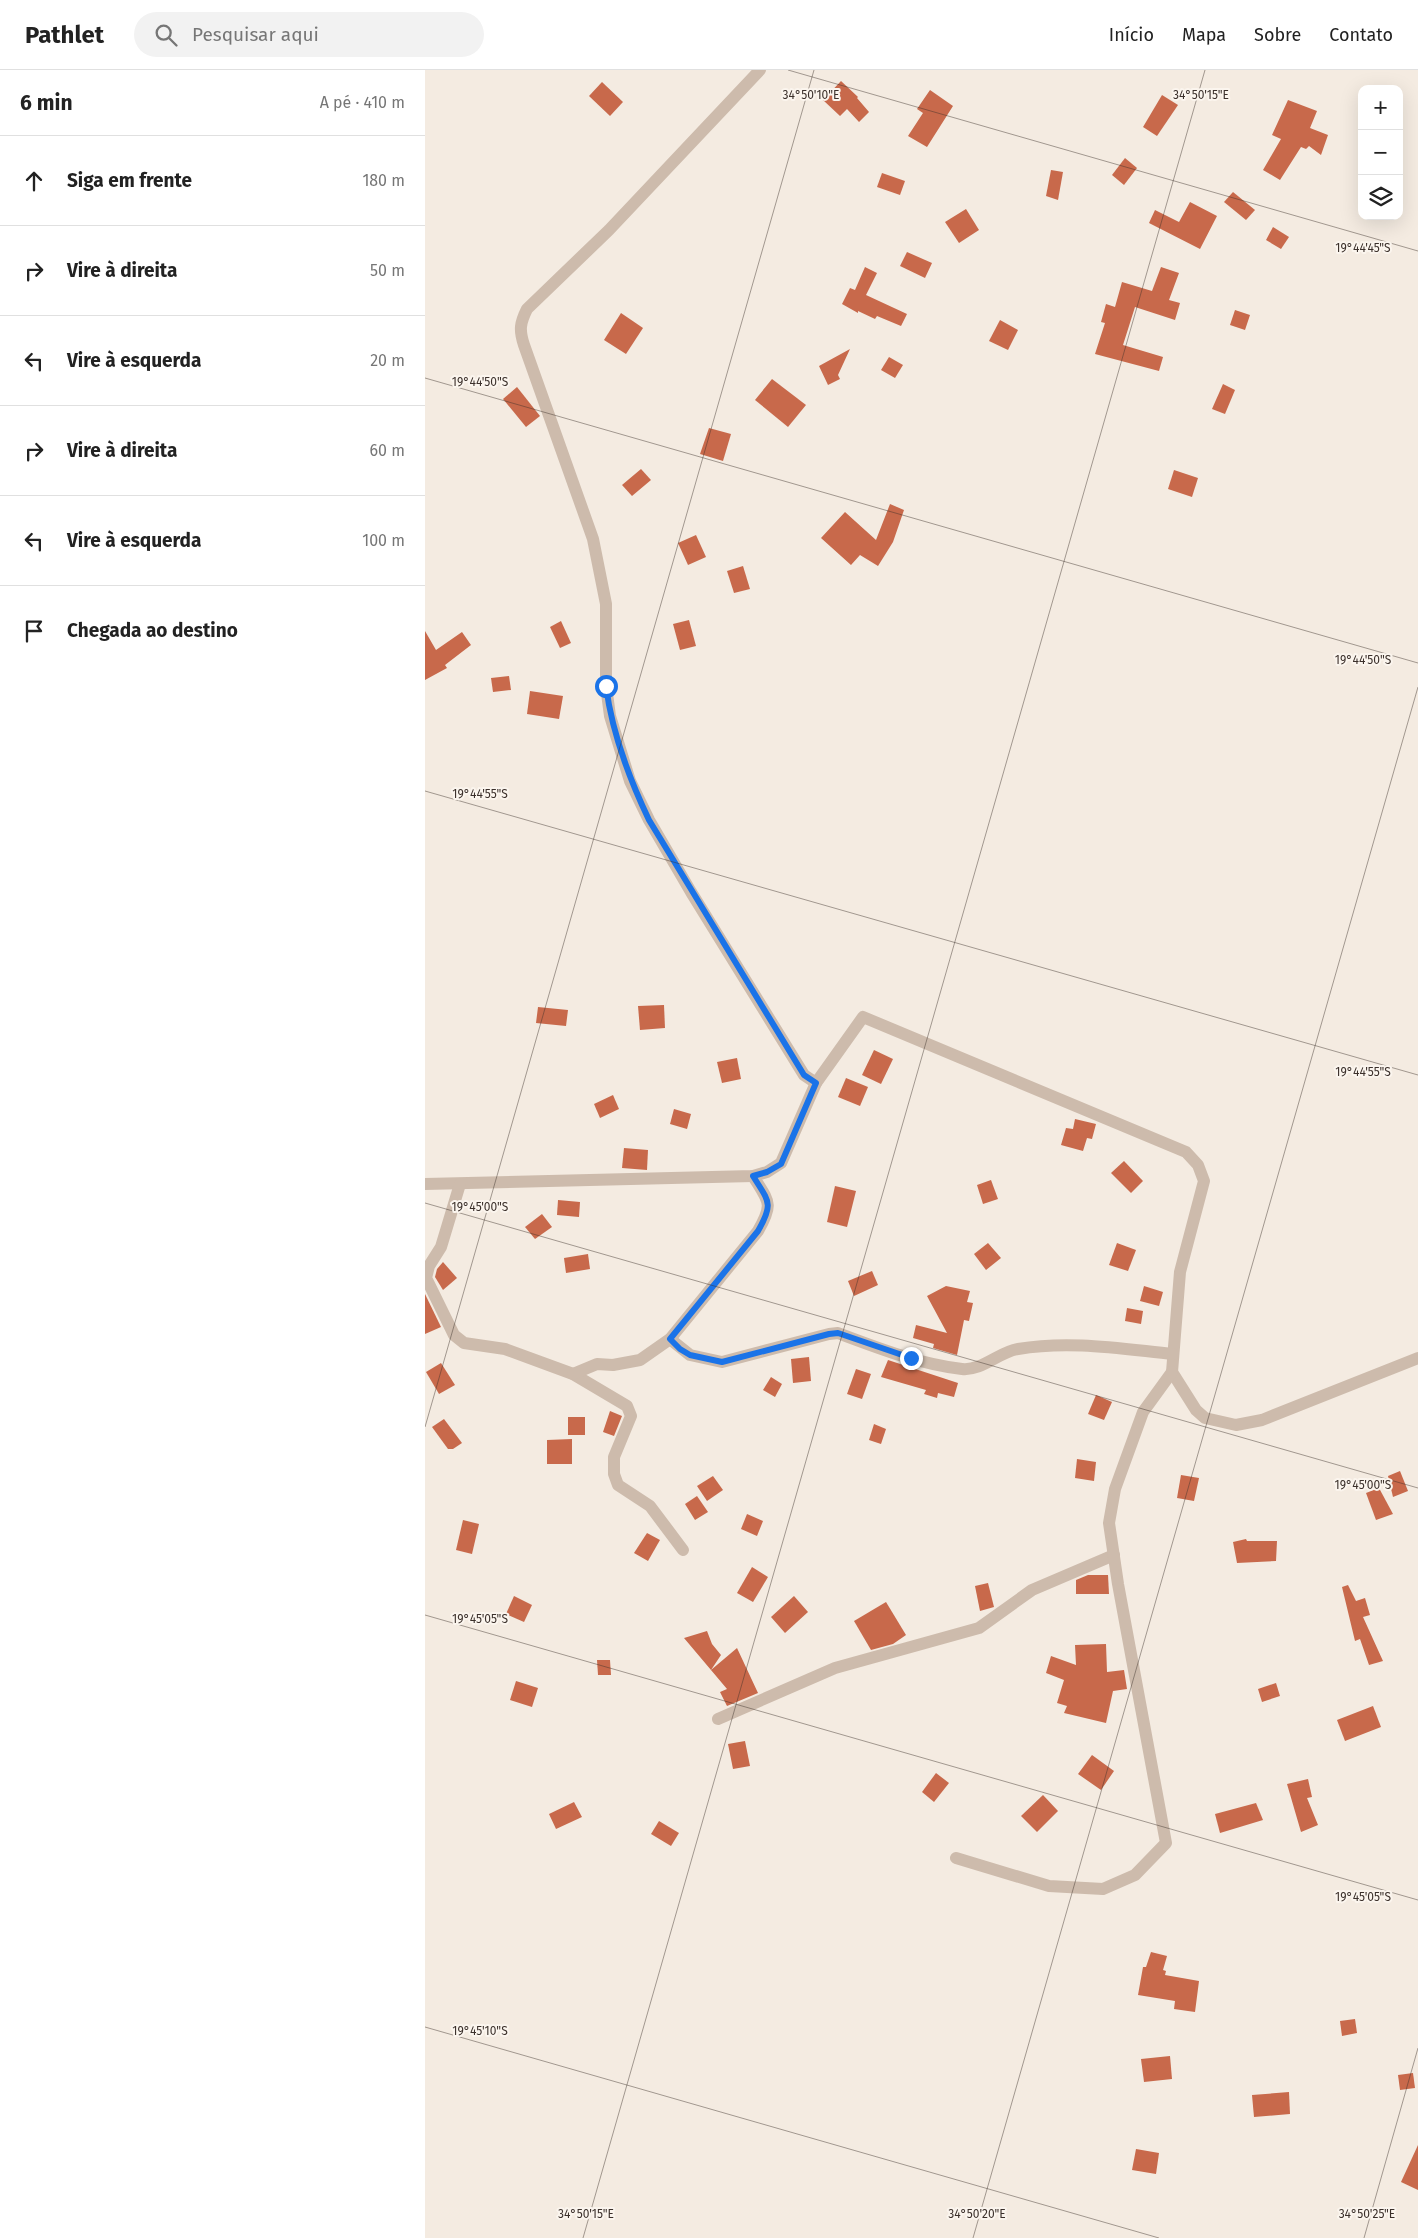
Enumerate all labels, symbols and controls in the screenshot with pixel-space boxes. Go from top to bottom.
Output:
search box [134,12,484,57]
text: Pathlet [25,21,104,49]
icon: search [152,21,180,49]
text: Pesquisar aqui [192,23,319,46]
text: Início [1109,24,1154,46]
text: Mapa [1182,24,1226,46]
text: Sobre [1254,24,1301,46]
text: Contato [1329,24,1393,46]
map controls [1358,85,1403,220]
button: + [1358,85,1403,130]
text: 34°50'10"E [783,88,839,102]
text: 34°50'15"E [1173,88,1229,102]
text: 6 min [20,90,73,116]
text: A pé · 410 m [320,93,405,112]
button: − [1358,130,1403,175]
icon: ahead [20,167,48,195]
text: Siga em frente [67,169,192,192]
text: 180 m [362,171,405,190]
button: layers [1358,175,1403,220]
text: 19°44'45"S [1335,241,1391,255]
icon: right [20,257,48,285]
text: Vire à direita [67,259,177,282]
text: 50 m [370,261,405,280]
icon: left [20,347,48,375]
text: Vire à esquerda [67,349,201,372]
text: 20 m [370,351,405,370]
text: 19°44'50"S [452,375,509,389]
icon: right [20,437,48,465]
text: Vire à direita [67,439,177,462]
text: 60 m [370,441,405,460]
icon: left [20,527,48,555]
text: Vire à esquerda [67,529,201,552]
text: 100 m [362,531,405,550]
icon: arrive [20,617,48,645]
text: Chegada ao destino [67,619,238,642]
text: 19°44'50"S [1335,653,1392,667]
route start [595,675,618,698]
text: 19°44'55"S [452,787,508,801]
text: 19°44'55"S [1335,1065,1391,1079]
text: 19°45'00"S [452,1200,509,1214]
route end [900,1347,923,1370]
text: 19°45'00"S [1335,1478,1392,1492]
text: 19°45'05"S [452,1612,508,1626]
text: 19°45'05"S [1335,1890,1391,1904]
text: 19°45'10"S [452,2024,508,2038]
text: 34°50'15"E [558,2207,614,2221]
text: 34°50'20"E [948,2207,1006,2221]
text: 34°50'25"E [1339,2207,1395,2221]

